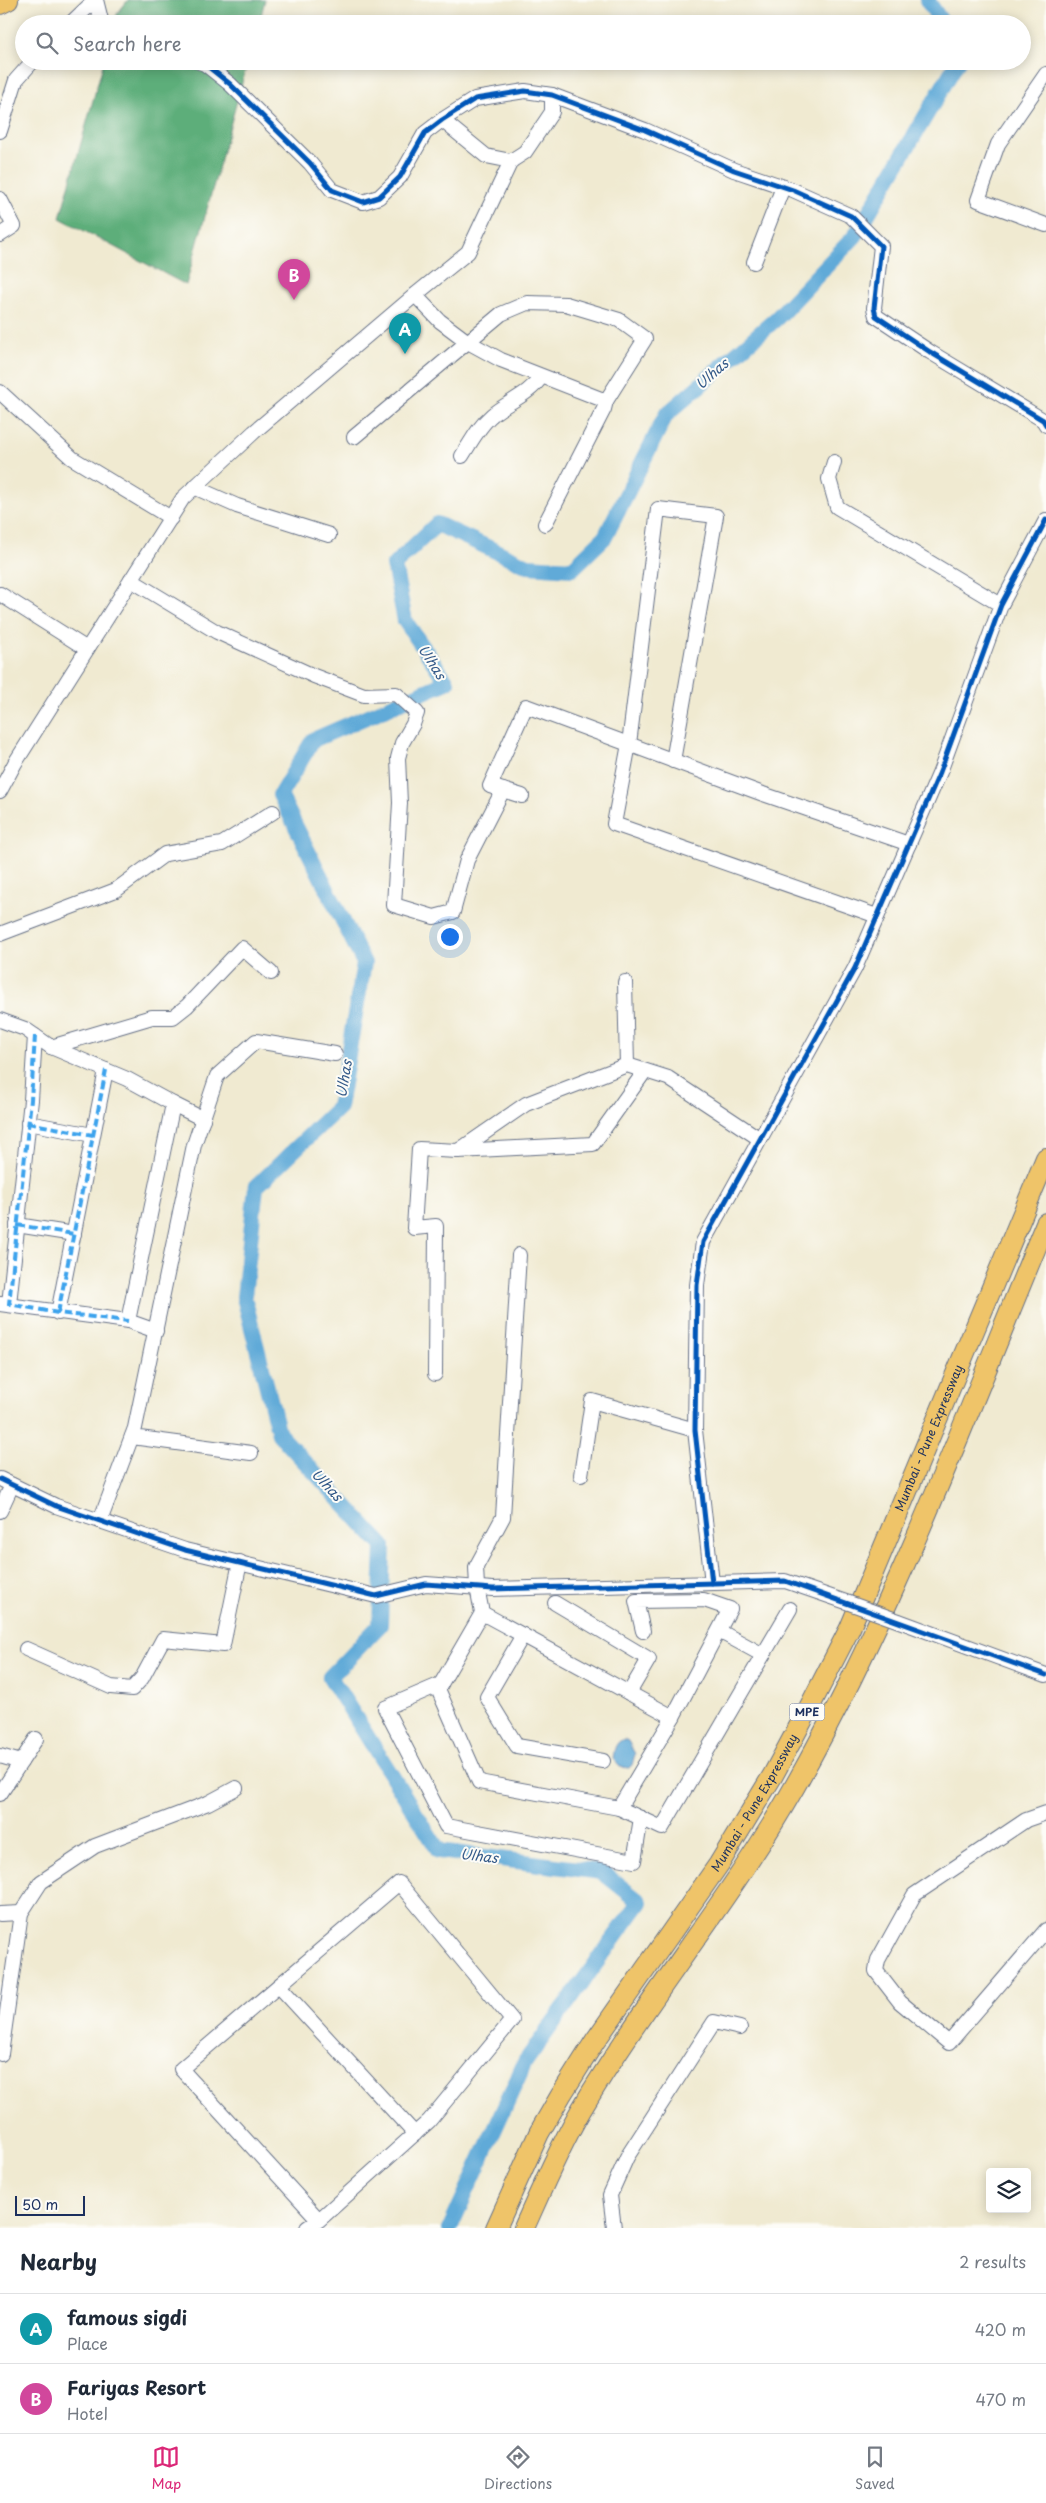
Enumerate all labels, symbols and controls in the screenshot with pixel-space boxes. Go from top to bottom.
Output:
search box [15,15,1031,70]
icon: search [33,29,61,57]
text: Search here [73,29,182,57]
pin: B [278,259,310,300]
pin: A [389,313,421,354]
water label: Ulhas [691,352,734,394]
water label: Ulhas [413,640,452,685]
your location [437,924,463,950]
water label: Ulhas [330,1057,357,1099]
street label: Mumbai - Pune Expressway [890,1362,967,1514]
water label: Ulhas [307,1464,349,1507]
road number: MPE [790,1704,824,1720]
street label: Mumbai - Pune Expressway [706,1730,802,1875]
water label: Ulhas [459,1843,501,1868]
map controls [986,2168,1031,2213]
button: layers [986,2168,1031,2213]
scale bar [15,2193,85,2216]
text: 50 m [22,2194,58,2215]
text: Nearby [20,2245,97,2277]
text: 2 results [959,2249,1026,2273]
text: famous sigdi [67,2303,187,2331]
text: A [30,2317,42,2341]
text: 420 m [975,2317,1026,2341]
text: Place [67,2331,108,2355]
text: Fariyas Resort [67,2373,206,2401]
text: B [31,2387,41,2411]
text: 470 m [976,2387,1026,2411]
text: Hotel [67,2401,108,2425]
tab: Map [151,2443,181,2494]
tab: Directions [484,2443,552,2494]
tab: Saved [855,2443,895,2494]

